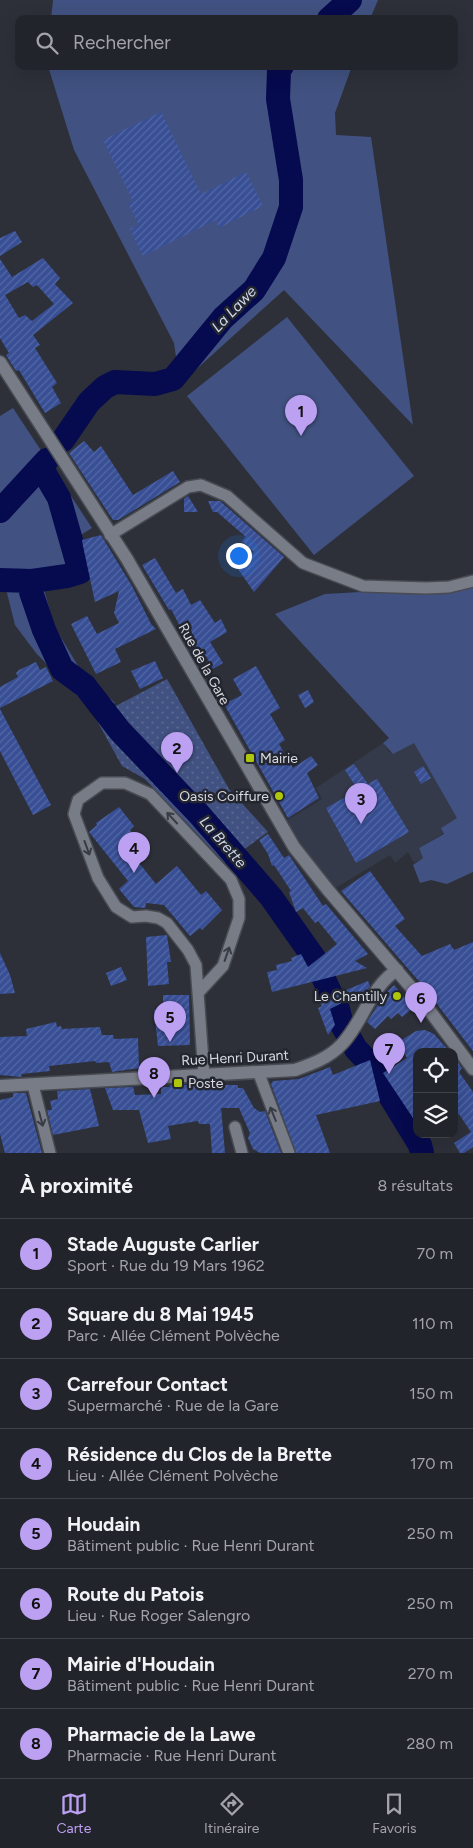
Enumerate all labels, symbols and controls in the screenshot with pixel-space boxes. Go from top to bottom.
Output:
search box [15,15,458,70]
icon: search [33,29,61,57]
text: Rechercher [73,31,171,54]
water label: La Lawe [208,282,260,336]
pin: 1 [285,395,317,436]
your location [226,543,252,569]
street label: Rue de la Gare [175,620,234,708]
pin: 2 [161,732,193,773]
place label: Mairie [260,750,298,767]
marker: Mairie [244,752,256,764]
pin: 3 [345,783,377,824]
place label: Oasis Coiffure [179,788,269,805]
marker: Oasis Coiffure [273,790,285,802]
water label: La Brette [196,812,250,872]
one-way arrow [167,813,179,825]
pin: 4 [118,832,150,873]
one-way arrow [83,839,92,855]
one-way arrow [223,947,232,962]
pin: 6 [405,982,437,1023]
place label: Le Chantilly [314,988,388,1005]
marker: Le Chantilly [391,990,403,1002]
pin: 5 [154,1001,186,1042]
pin: 7 [373,1033,405,1074]
street label: Rue Henri Durant [181,1047,289,1069]
map controls [413,1048,458,1138]
button: locate [413,1048,458,1093]
pin: 8 [138,1057,170,1098]
place label: Poste [188,1075,224,1092]
marker: Poste [172,1077,184,1089]
button: layers [413,1093,458,1138]
one-way arrow [268,1106,277,1121]
one-way arrow [37,1111,47,1127]
text: À proximité [20,1173,133,1198]
text: 8 résultats [377,1176,453,1195]
text: Stade Auguste Carlier [67,1233,259,1256]
text: 1 [33,1244,39,1263]
text: 70 m [417,1244,453,1263]
text: Sport · Rue du 19 Mars 1962 [67,1256,265,1275]
text: Square du 8 Mai 1945 [67,1303,254,1326]
text: 2 [31,1314,41,1333]
text: 110 m [412,1314,453,1333]
text: Parc · Allée Clément Polvèche [67,1326,280,1345]
text: Carrefour Contact [67,1373,228,1396]
text: 3 [32,1384,40,1403]
text: 150 m [409,1384,453,1403]
text: Supermarché · Rue de la Gare [67,1396,279,1415]
text: Résidence du Clos de la Brette [67,1443,332,1466]
text: 4 [31,1454,41,1473]
text: 170 m [410,1454,453,1473]
text: Lieu · Allée Clément Polvèche [67,1466,278,1485]
text: Houdain [67,1513,140,1536]
text: 5 [31,1524,41,1543]
text: 250 m [407,1524,453,1543]
text: Bâtiment public · Rue Henri Durant [67,1536,314,1555]
text: Route du Patois [67,1583,204,1606]
text: 6 [31,1594,41,1613]
text: 250 m [407,1594,453,1613]
text: Lieu · Rue Roger Salengro [67,1606,250,1625]
text: Mairie d'Houdain [67,1653,215,1676]
text: 7 [32,1664,40,1683]
text: 270 m [408,1664,453,1683]
text: Bâtiment public · Rue Henri Durant [67,1676,314,1695]
text: Pharmacie de la Lawe [67,1723,256,1746]
text: 8 [31,1734,41,1753]
text: 280 m [406,1734,453,1753]
text: Pharmacie · Rue Henri Durant [67,1746,276,1765]
tab: Carte [56,1790,91,1837]
tab: Itinéraire [204,1790,259,1837]
tab: Favoris [372,1790,417,1837]

